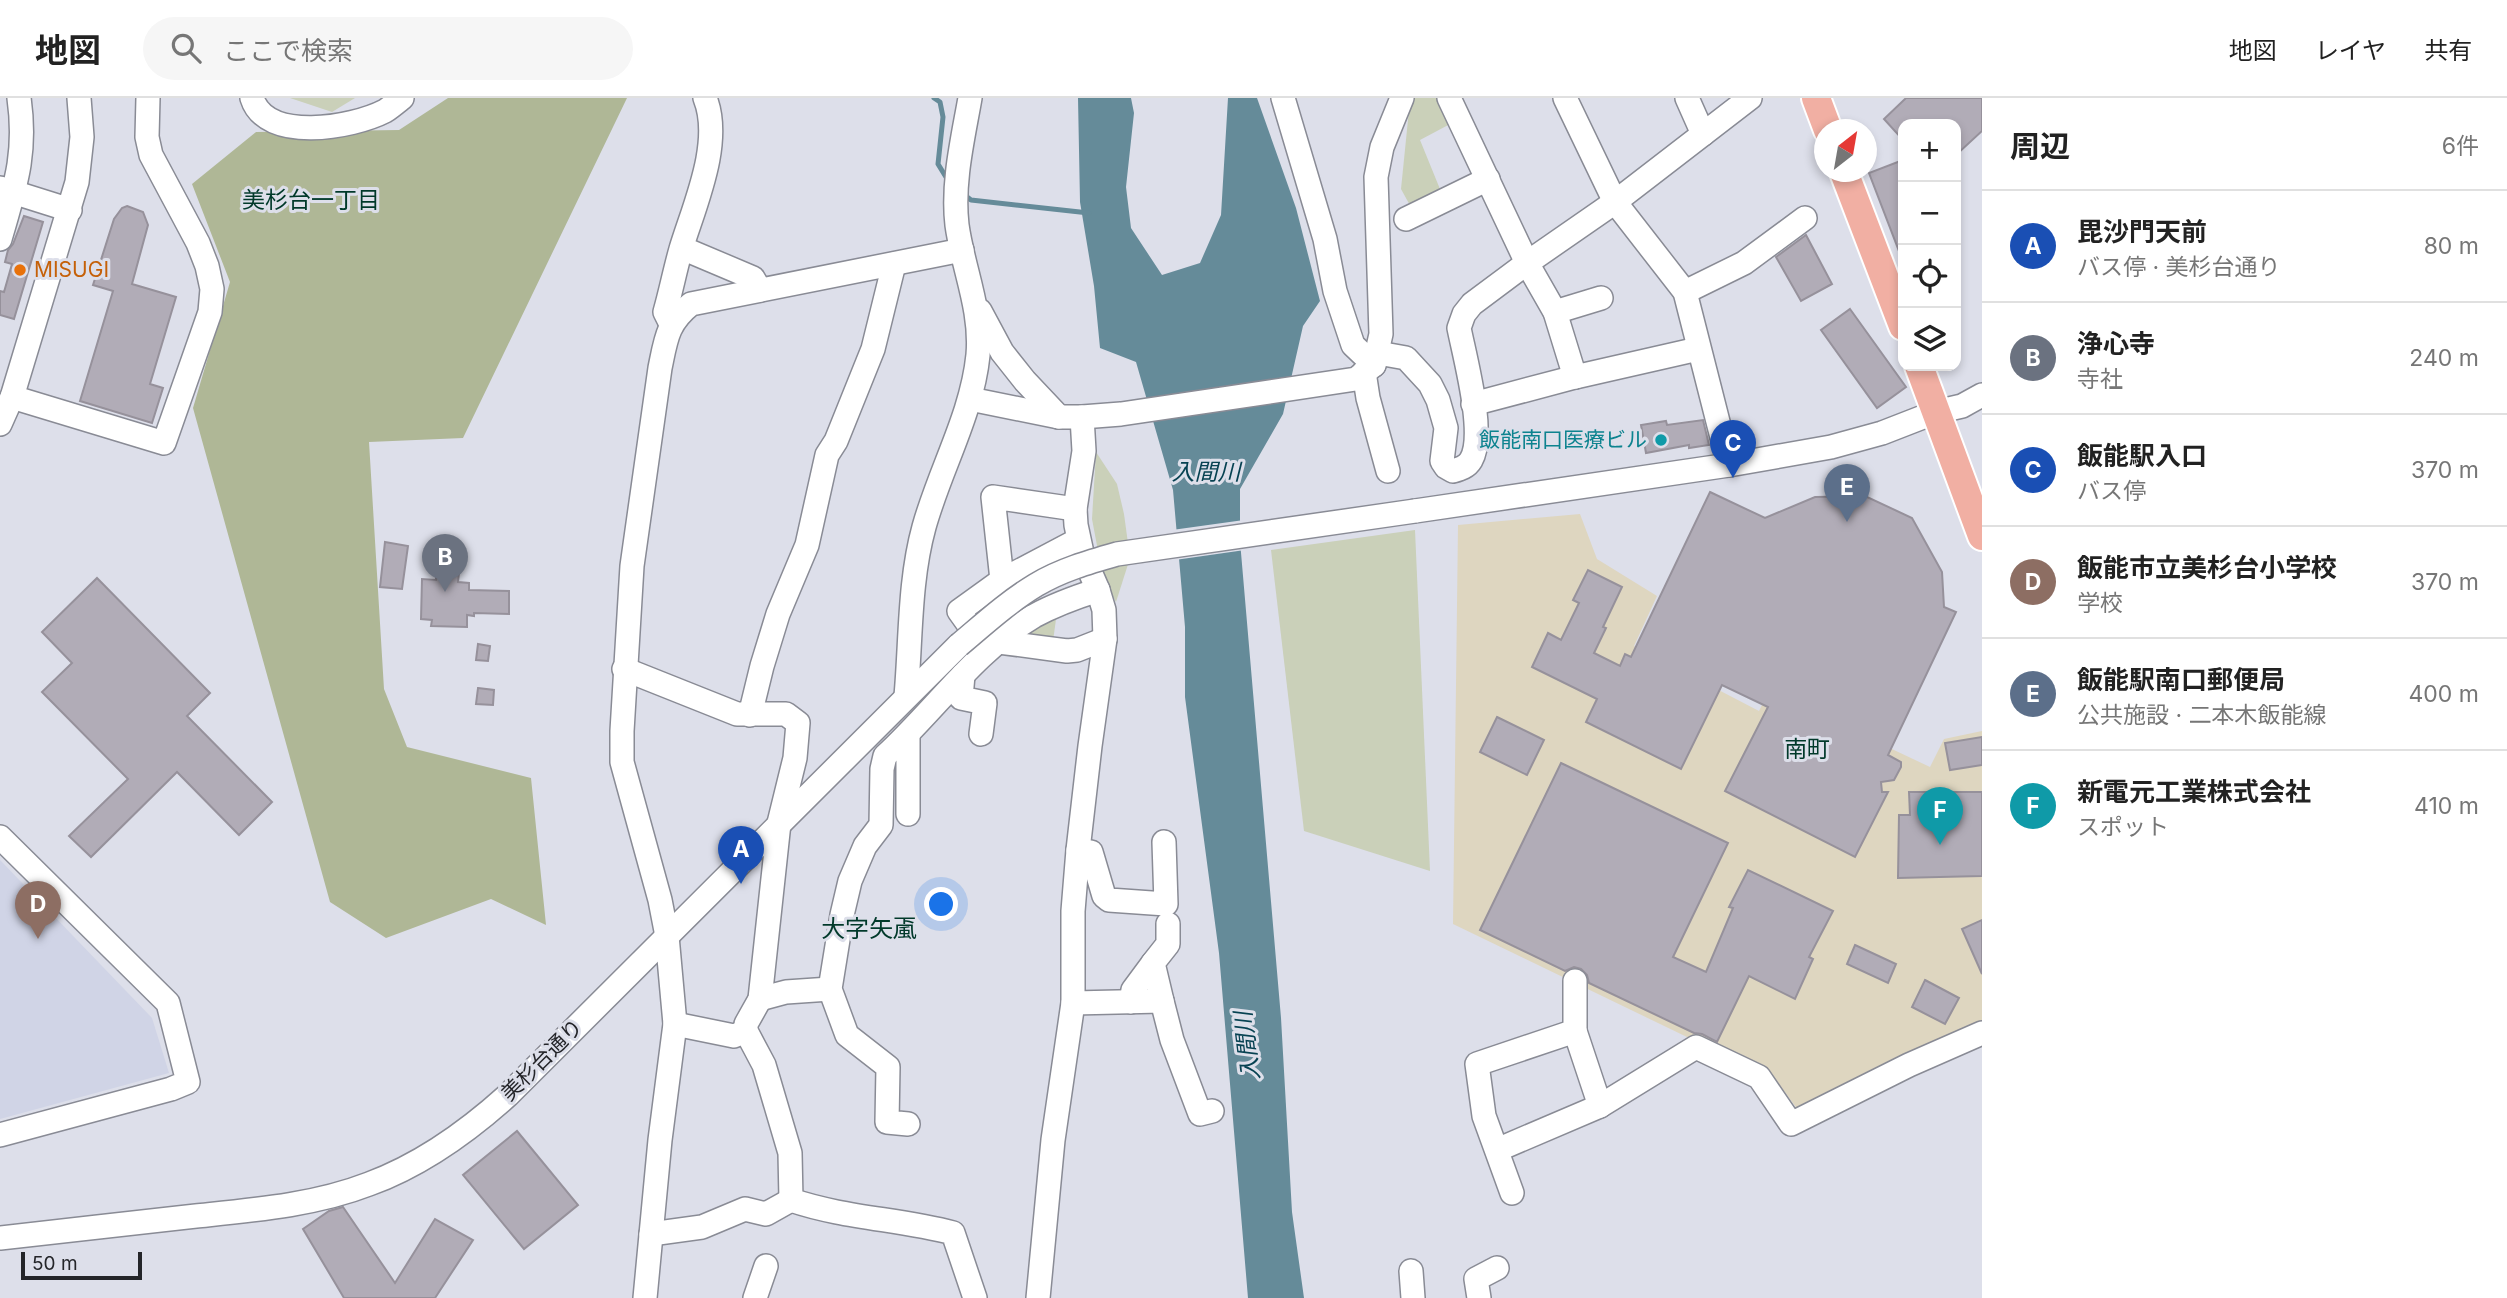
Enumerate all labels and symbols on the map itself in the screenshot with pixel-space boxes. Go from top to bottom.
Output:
north arrow [1814,119,1877,182]
district label: 美杉台一丁目 [242,186,380,214]
place label: MISUGI [34,257,109,282]
marker: MISUGI [12,262,28,278]
pin: C [1710,420,1756,478]
place label: 飯能南口医療ビル [1479,427,1647,452]
marker: 飯能南口医療ビル [1653,432,1669,448]
water label: 入間川 [1172,458,1244,486]
pin: E [1824,464,1870,522]
pin: B [422,534,468,592]
district label: 南町 [1784,735,1830,763]
pin: F [1917,787,1963,845]
pin: A [718,826,764,884]
pin: D [15,881,61,939]
your location [924,887,958,921]
district label: 大字矢颪 [821,914,917,943]
water label: 入間川 [1229,1007,1265,1082]
street label: 美杉台通り [496,1014,588,1106]
scale bar [21,1249,142,1281]

